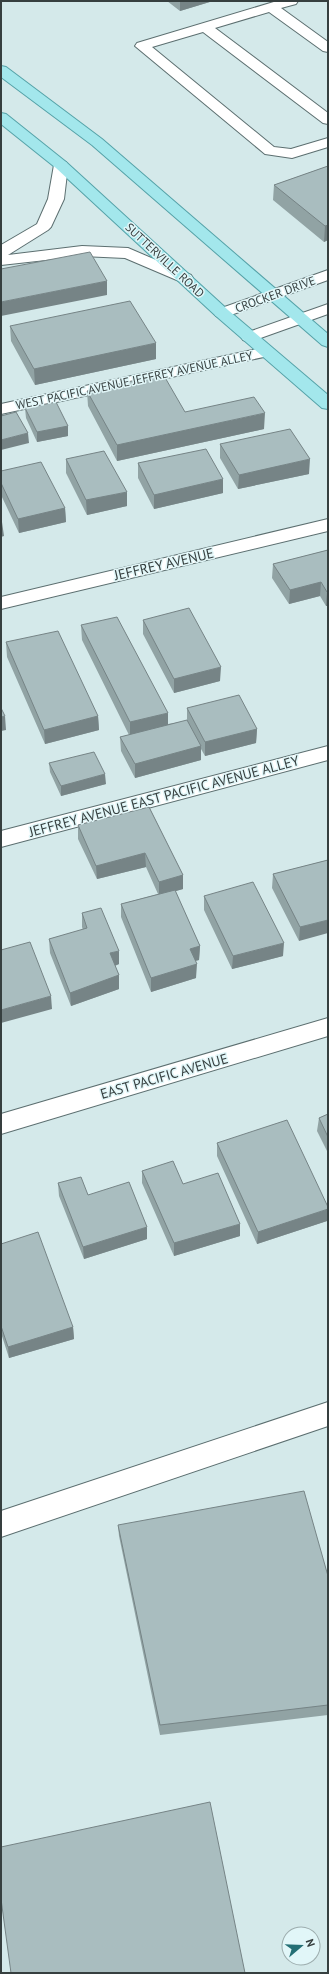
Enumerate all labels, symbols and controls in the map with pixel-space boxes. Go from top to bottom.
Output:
street label: SUTTERVILLE ROAD [122,220,208,301]
street label: CROCKER DRIVE [233,273,317,315]
street label: WEST PACIFIC AVENUE JEFFREY AVENUE ALLEY [14,347,254,412]
street label: JEFFREY AVENUE [111,544,216,584]
street label: JEFFREY AVENUE EAST PACIFIC AVENUE ALLEY [26,751,301,841]
street label: EAST PACIFIC AVENUE [98,1049,230,1103]
north arrow [281,1926,321,1966]
text: N [303,1937,318,1948]

